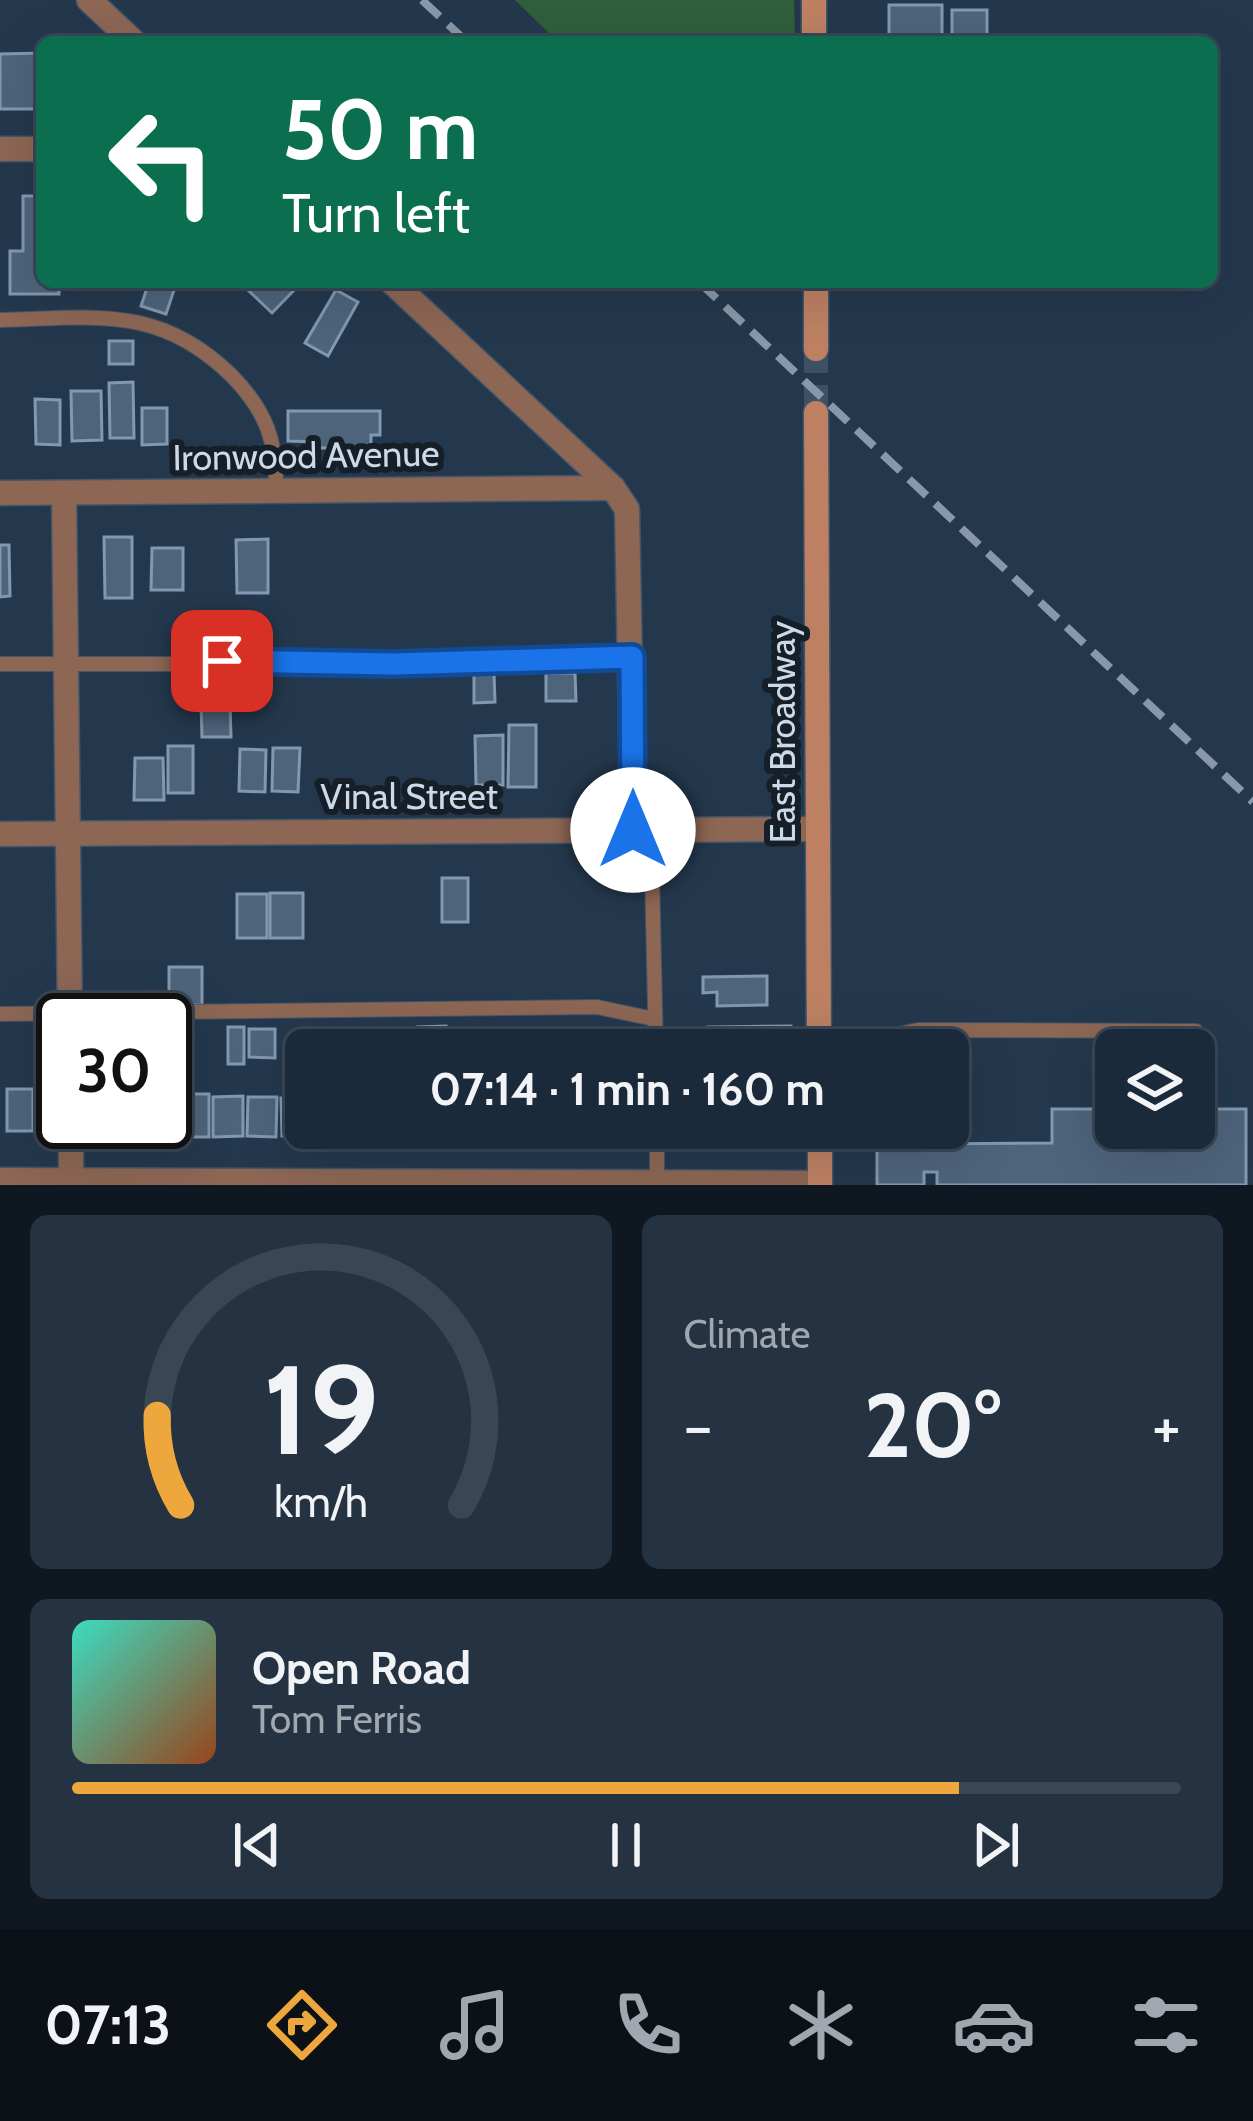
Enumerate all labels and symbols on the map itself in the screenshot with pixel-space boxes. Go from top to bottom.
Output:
street label: Ironwood Avenue [172,431,440,479]
pin [171,610,273,712]
street label: East Broadway [760,621,804,843]
position arrow [570,767,696,893]
street label: Vinal Street [320,774,498,818]
speed limit sign: 30 [36,993,192,1149]

